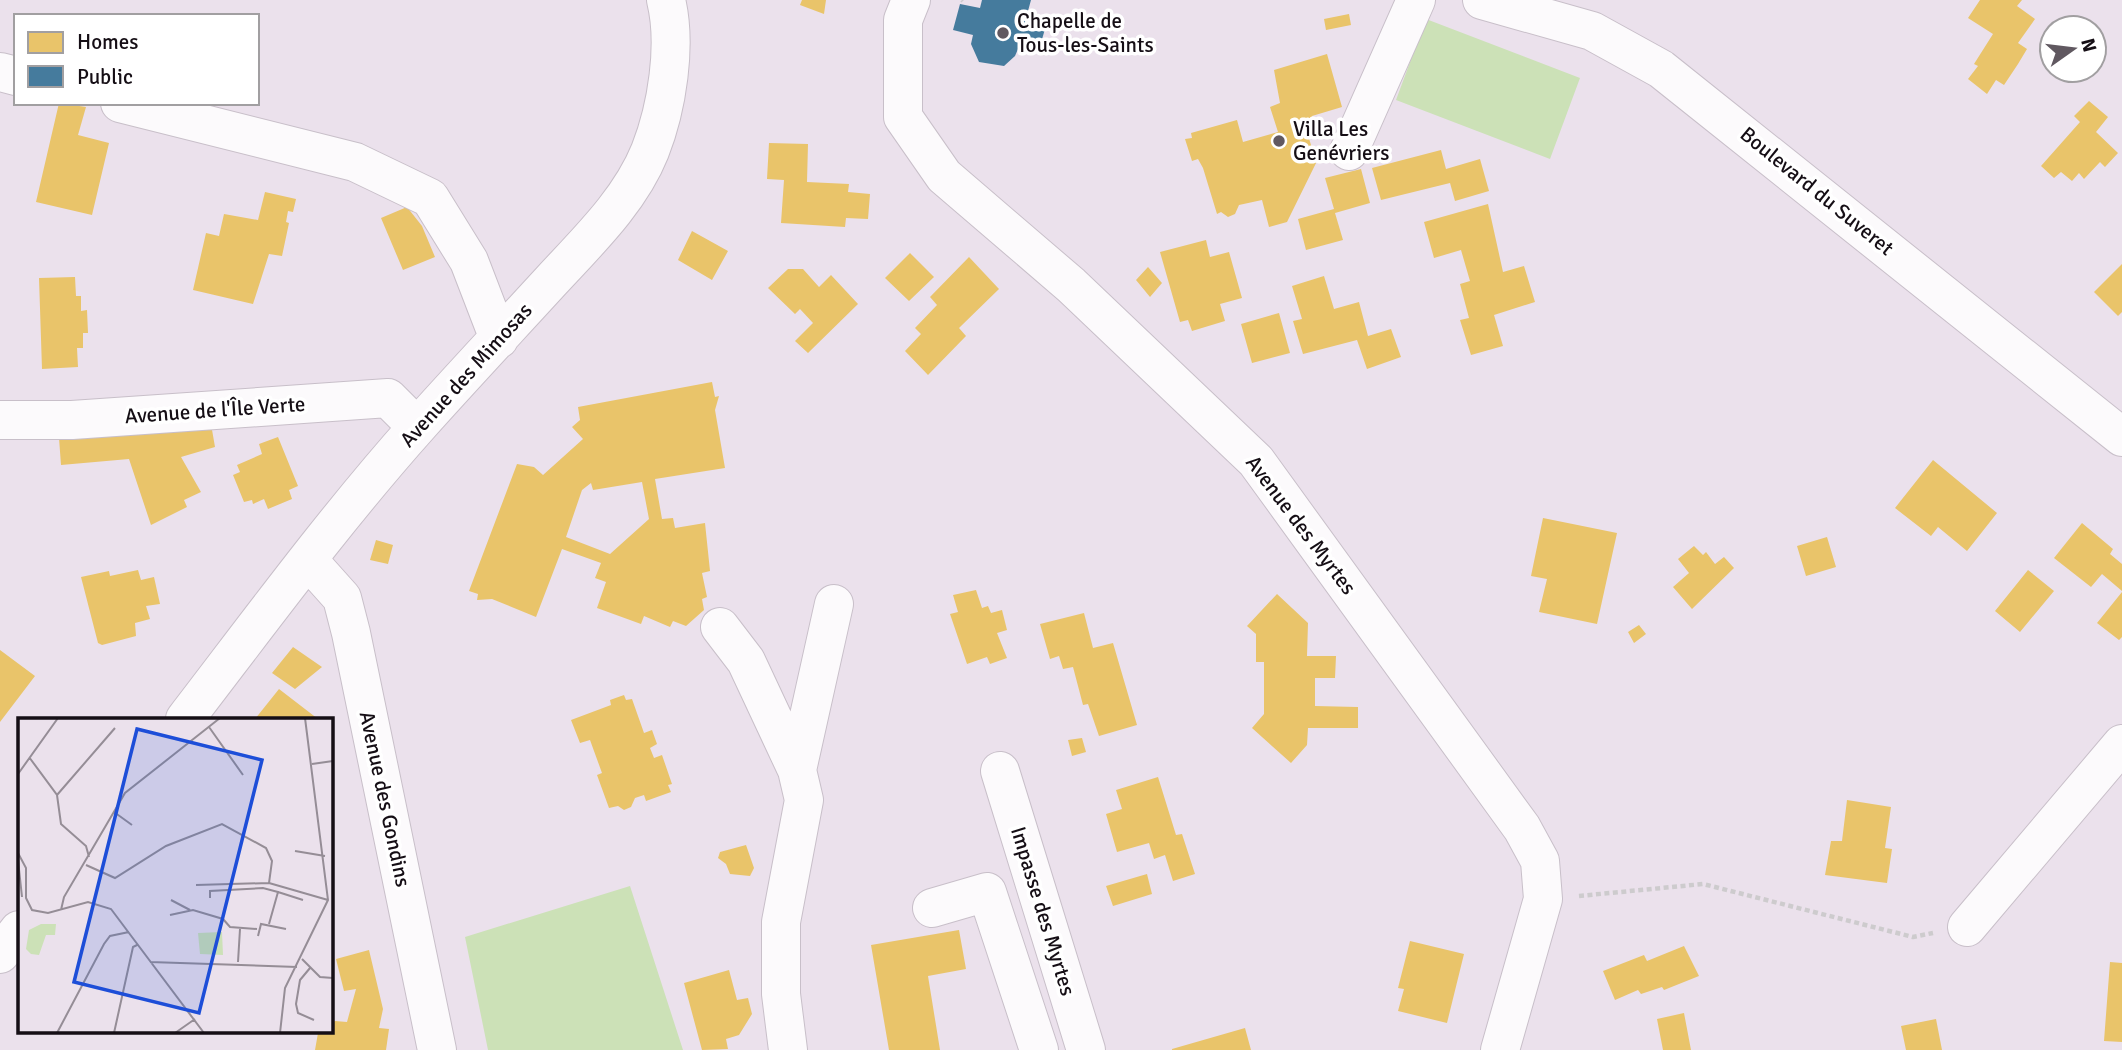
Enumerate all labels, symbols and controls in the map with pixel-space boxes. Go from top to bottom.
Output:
place label: Chapelle de Tous-les-Saints [1017,8,1154,58]
legend [14,14,259,105]
north arrow [2038,14,2108,84]
marker: Chapelle de Tous-les-Saints [995,25,1011,41]
text: Homes [77,29,139,55]
text: N [2075,36,2102,54]
text: Public [77,64,133,90]
place label: Villa Les Genévriers [1293,116,1390,166]
street label: Boulevard du Suveret [1735,121,1899,261]
marker: Villa Les Genévriers [1271,133,1287,149]
street label: Avenue des Mimosas [394,298,538,452]
street label: Avenue de l'Île Verte [124,391,306,429]
street label: Avenue des Myrtes [1240,450,1362,600]
street label: Avenue des Gondins [354,709,416,889]
inset map [18,718,332,1032]
street label: Impasse des Myrtes [1005,823,1081,999]

